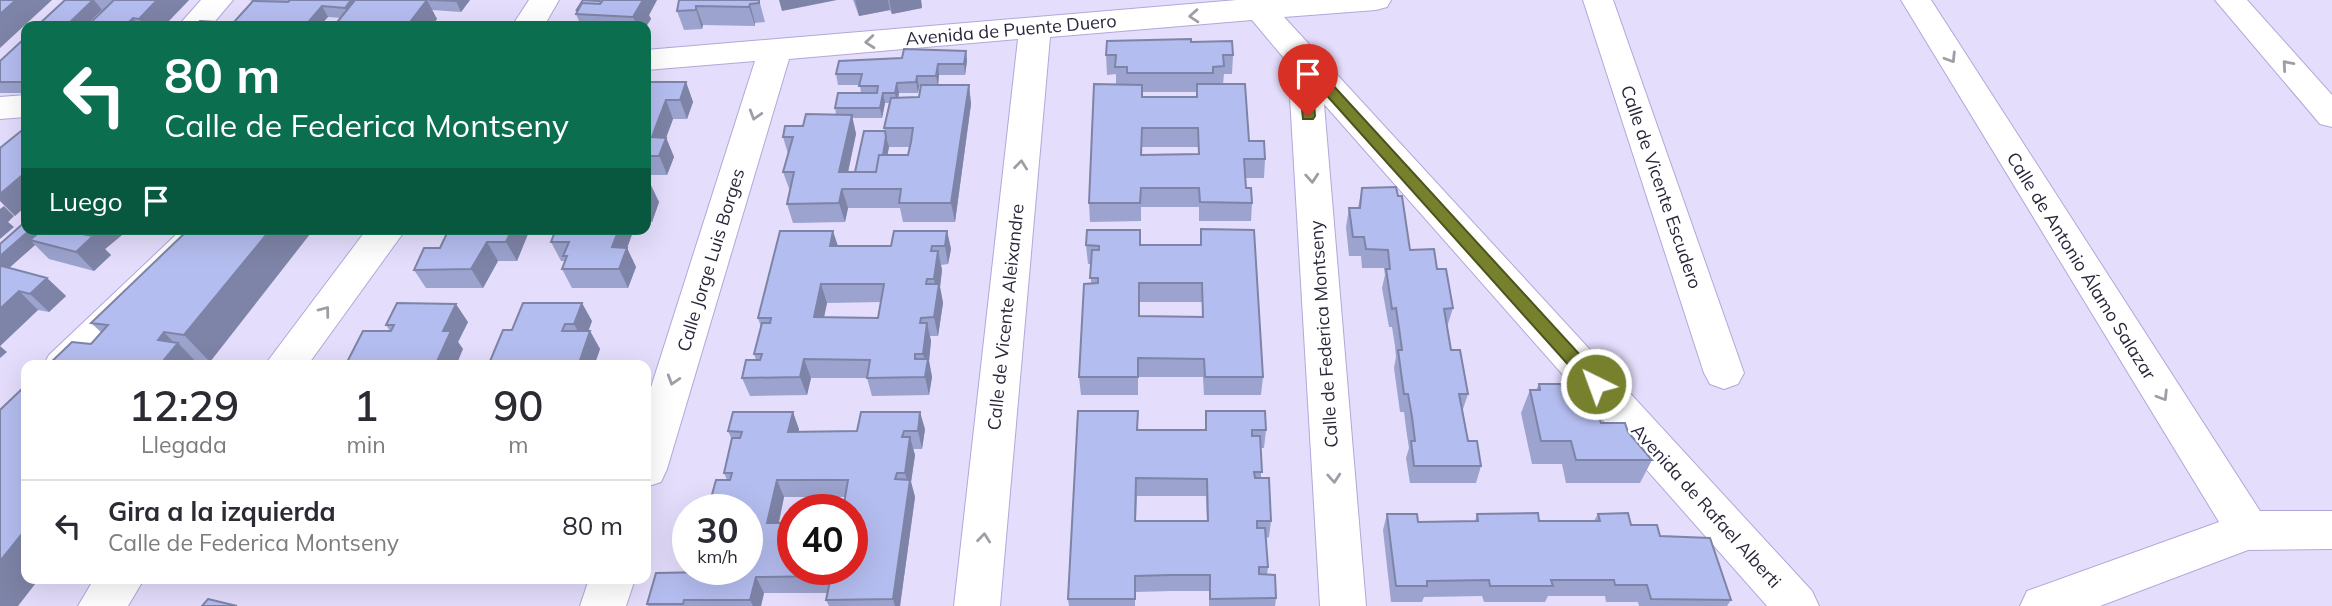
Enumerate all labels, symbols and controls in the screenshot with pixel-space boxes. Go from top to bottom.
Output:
one-way arrow [1188,8,1199,23]
street label: Avenida de Puente Duero [904,9,1117,50]
one-way arrow [864,34,875,49]
text: 80 m [164,44,280,105]
pin [1278,44,1338,116]
icon: left [49,49,140,140]
one-way arrow [1943,51,1956,64]
icon: arrive [1289,55,1327,93]
one-way arrow [2283,60,2295,73]
street label: Calle de Vicente Escudero [1616,82,1707,292]
text: Calle de Federica Montseny [164,105,569,145]
one-way arrow [749,109,764,121]
street label: Calle de Antonio Álamo Salazar [2002,148,2161,384]
one-way arrow [1013,160,1028,171]
street label: Calle Jorge Luis Borges [672,165,749,354]
one-way arrow [1304,173,1319,184]
icon: arrive [137,182,175,220]
text: Luego [49,185,123,218]
street label: Calle de Vicente Aleixandre [982,203,1029,431]
street label: Calle de Federica Montseny [1304,219,1343,448]
one-way arrow [317,307,330,319]
position arrow [1559,347,1633,421]
one-way arrow [667,373,682,385]
text: 12:29 [128,379,239,432]
text: 1 [354,379,379,432]
text: 90 [493,379,544,432]
one-way arrow [2154,389,2167,402]
street label: Avenida de Rafael Alberti [1627,419,1786,592]
text: Llegada [141,430,227,459]
text: min [347,430,386,459]
text: m [508,430,528,459]
one-way arrow [1326,473,1341,484]
speed limit sign: 40 [777,494,868,585]
text: Gira a la izquierda [108,495,336,528]
icon: left [49,507,87,545]
text: 30 [696,508,739,552]
text: 80 m [562,509,623,542]
text: Calle de Federica Montseny [108,528,399,557]
one-way arrow [976,532,991,543]
text: km/h [697,545,738,568]

